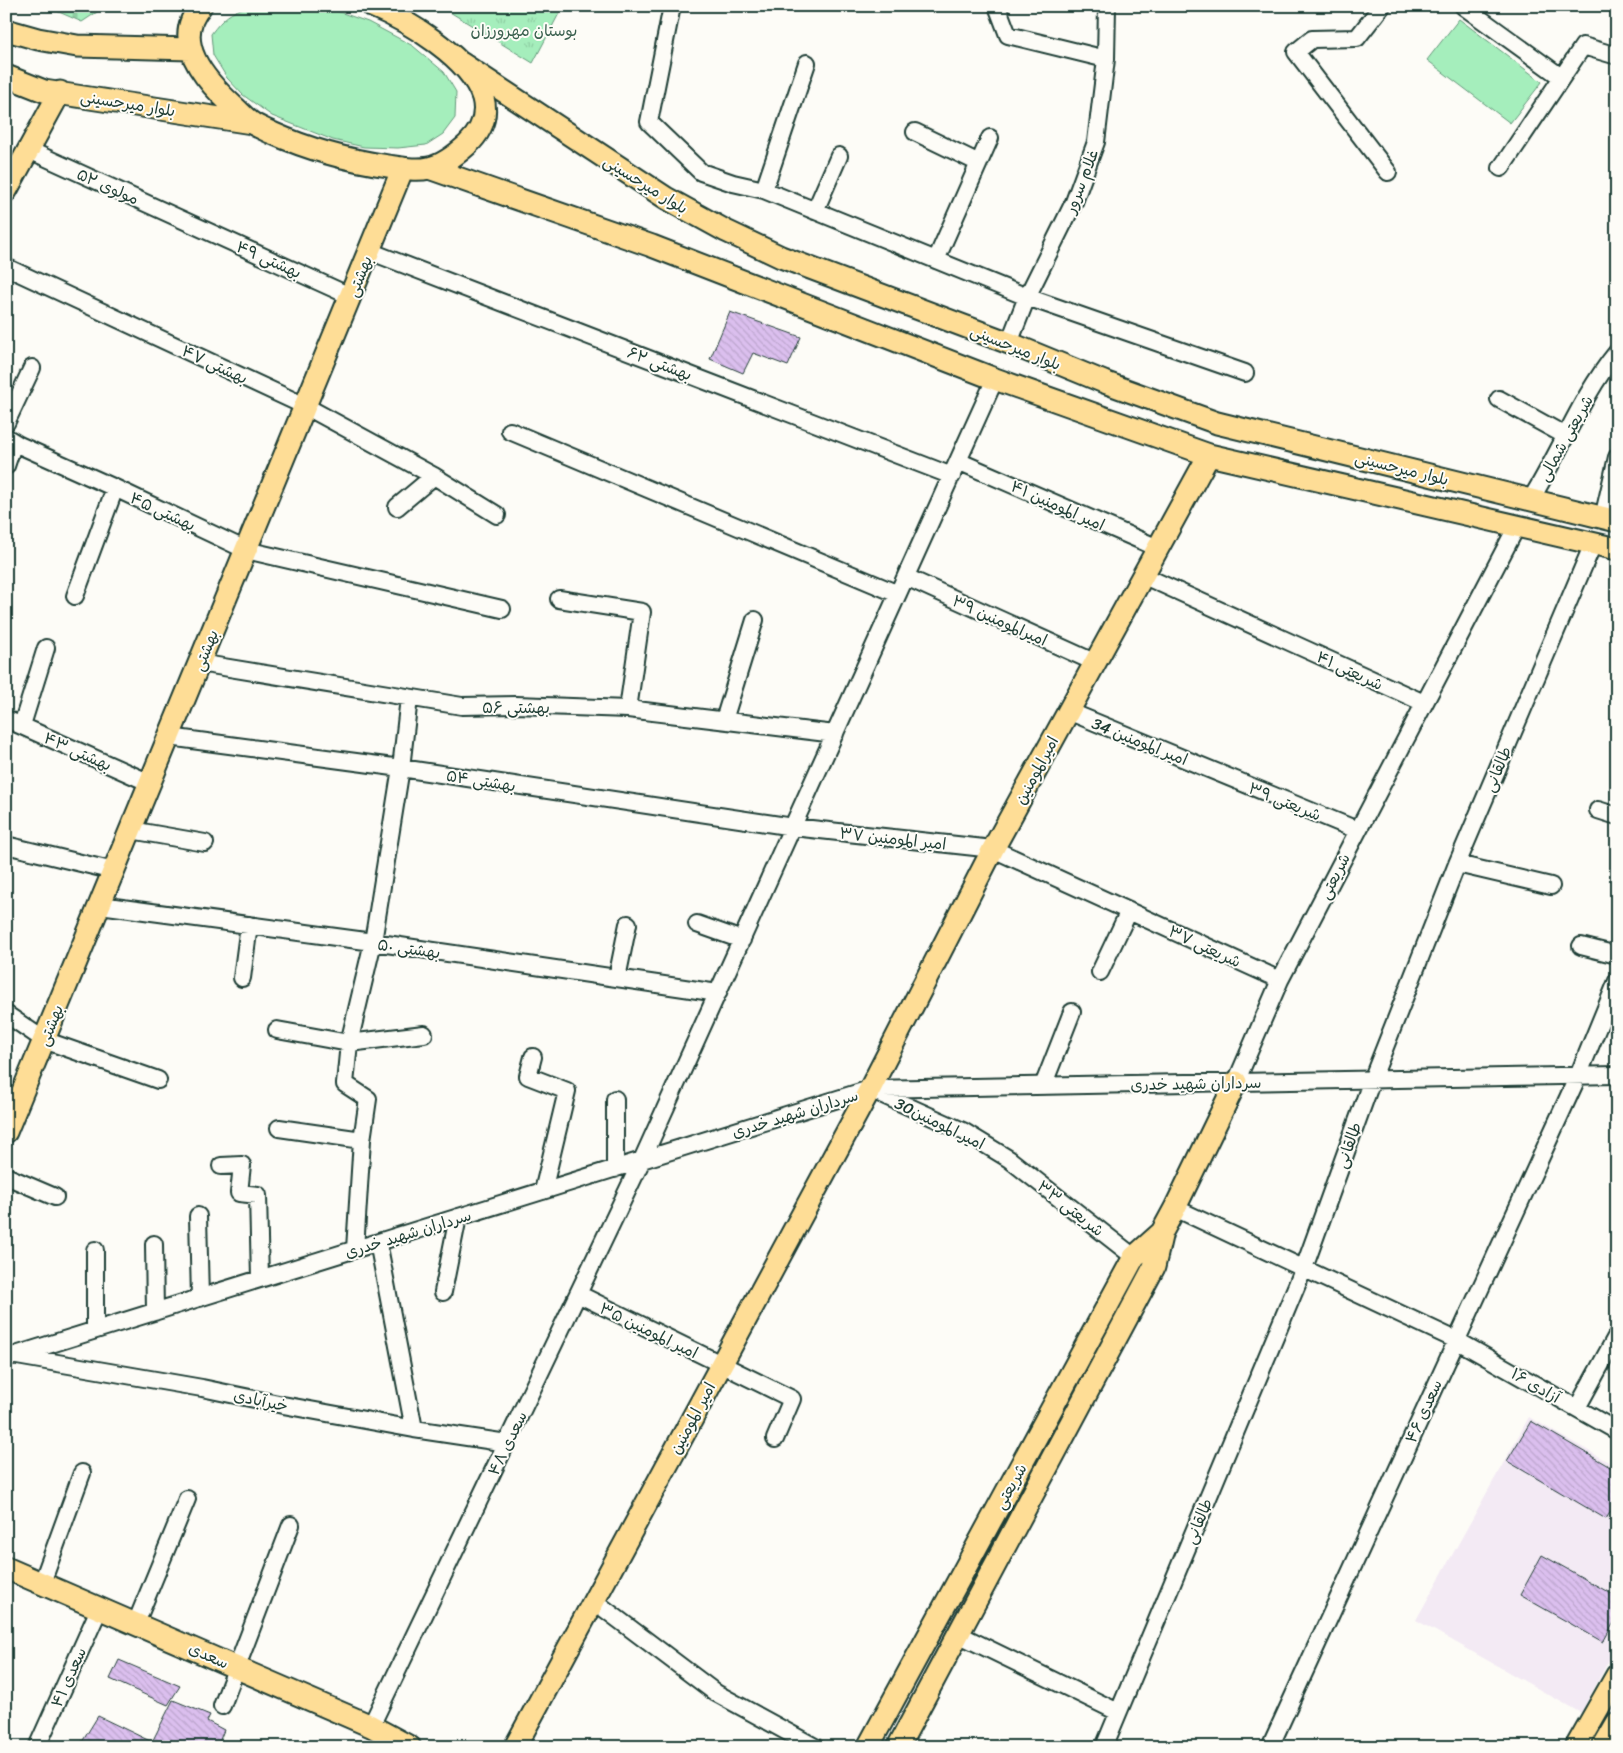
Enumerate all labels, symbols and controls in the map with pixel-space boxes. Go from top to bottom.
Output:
park label: بوستان مهرورزان [471,16,577,45]
street label: بلوار میرحسینی [78,82,178,125]
street label: غلام سرور [1055,145,1107,220]
street label: بلوار میرحسینی [597,147,694,222]
street label: مولوی ۵۲ [72,160,144,213]
street label: بهشتی ۴۹ [231,232,306,287]
street label: بهشتی [338,251,381,302]
street label: بلوار میرحسینی [966,316,1066,379]
street label: بهشتی ۴۷ [177,336,253,392]
street label: بهشتی ۶۲ [623,338,697,389]
street label: شریعتی شمالی [1530,389,1601,487]
street label: بلوار میرحسینی [1352,443,1452,494]
street label: امیر المومنین ۴۱ [1006,472,1110,539]
street label: بهشتی ۴۵ [125,483,201,539]
street label: امیرالمومنین ۳۹ [947,586,1052,654]
street label: بهشتی [184,625,227,676]
street label: شریعتی ۴۱ [1311,642,1388,699]
street label: بهشتی ۵۶ [482,693,550,722]
street label: امیر المومنین 34 [1087,709,1192,774]
street label: بهشتی ۴۳ [39,724,117,779]
street label: امیرالمومنین [1006,731,1067,810]
street label: طالقانی [1475,742,1520,797]
street label: بهشتی ۵۴ [444,761,518,800]
street label: شریعتی ۳۹ [1244,774,1326,829]
street label: امیر المومنین ۳۷ [838,818,948,859]
street label: شریعتی [1310,848,1359,905]
street label: شریعتی ۳۷ [1163,917,1246,976]
street label: بهشتی ۵۰ [375,930,442,967]
street label: بهشتی [29,1000,72,1051]
street label: سرداران شهید خدری [1130,1068,1262,1099]
street label: سرداران شهید خدری [728,1080,862,1147]
street label: امیر المومنین30 [890,1089,990,1158]
street label: طالقانی [1327,1118,1370,1172]
street label: شریعتی ۳۳ [1030,1172,1111,1244]
street label: سرداران شهید خدری [341,1200,475,1267]
street label: امیر المومنین ۳۵ [594,1294,703,1367]
street label: آزادی ۱۶ [1505,1359,1567,1412]
street label: سعدی ۴۶ [1396,1374,1450,1448]
street label: امیر المومنین [661,1377,724,1460]
street label: خیرآبادی [231,1381,291,1420]
street label: سعدی ۴۸ [479,1406,536,1481]
street label: شریعتی [986,1458,1035,1515]
street label: طالقانی [1176,1494,1221,1549]
street label: سعدی [184,1634,234,1677]
street label: سعدی ۴۱ [42,1642,95,1712]

